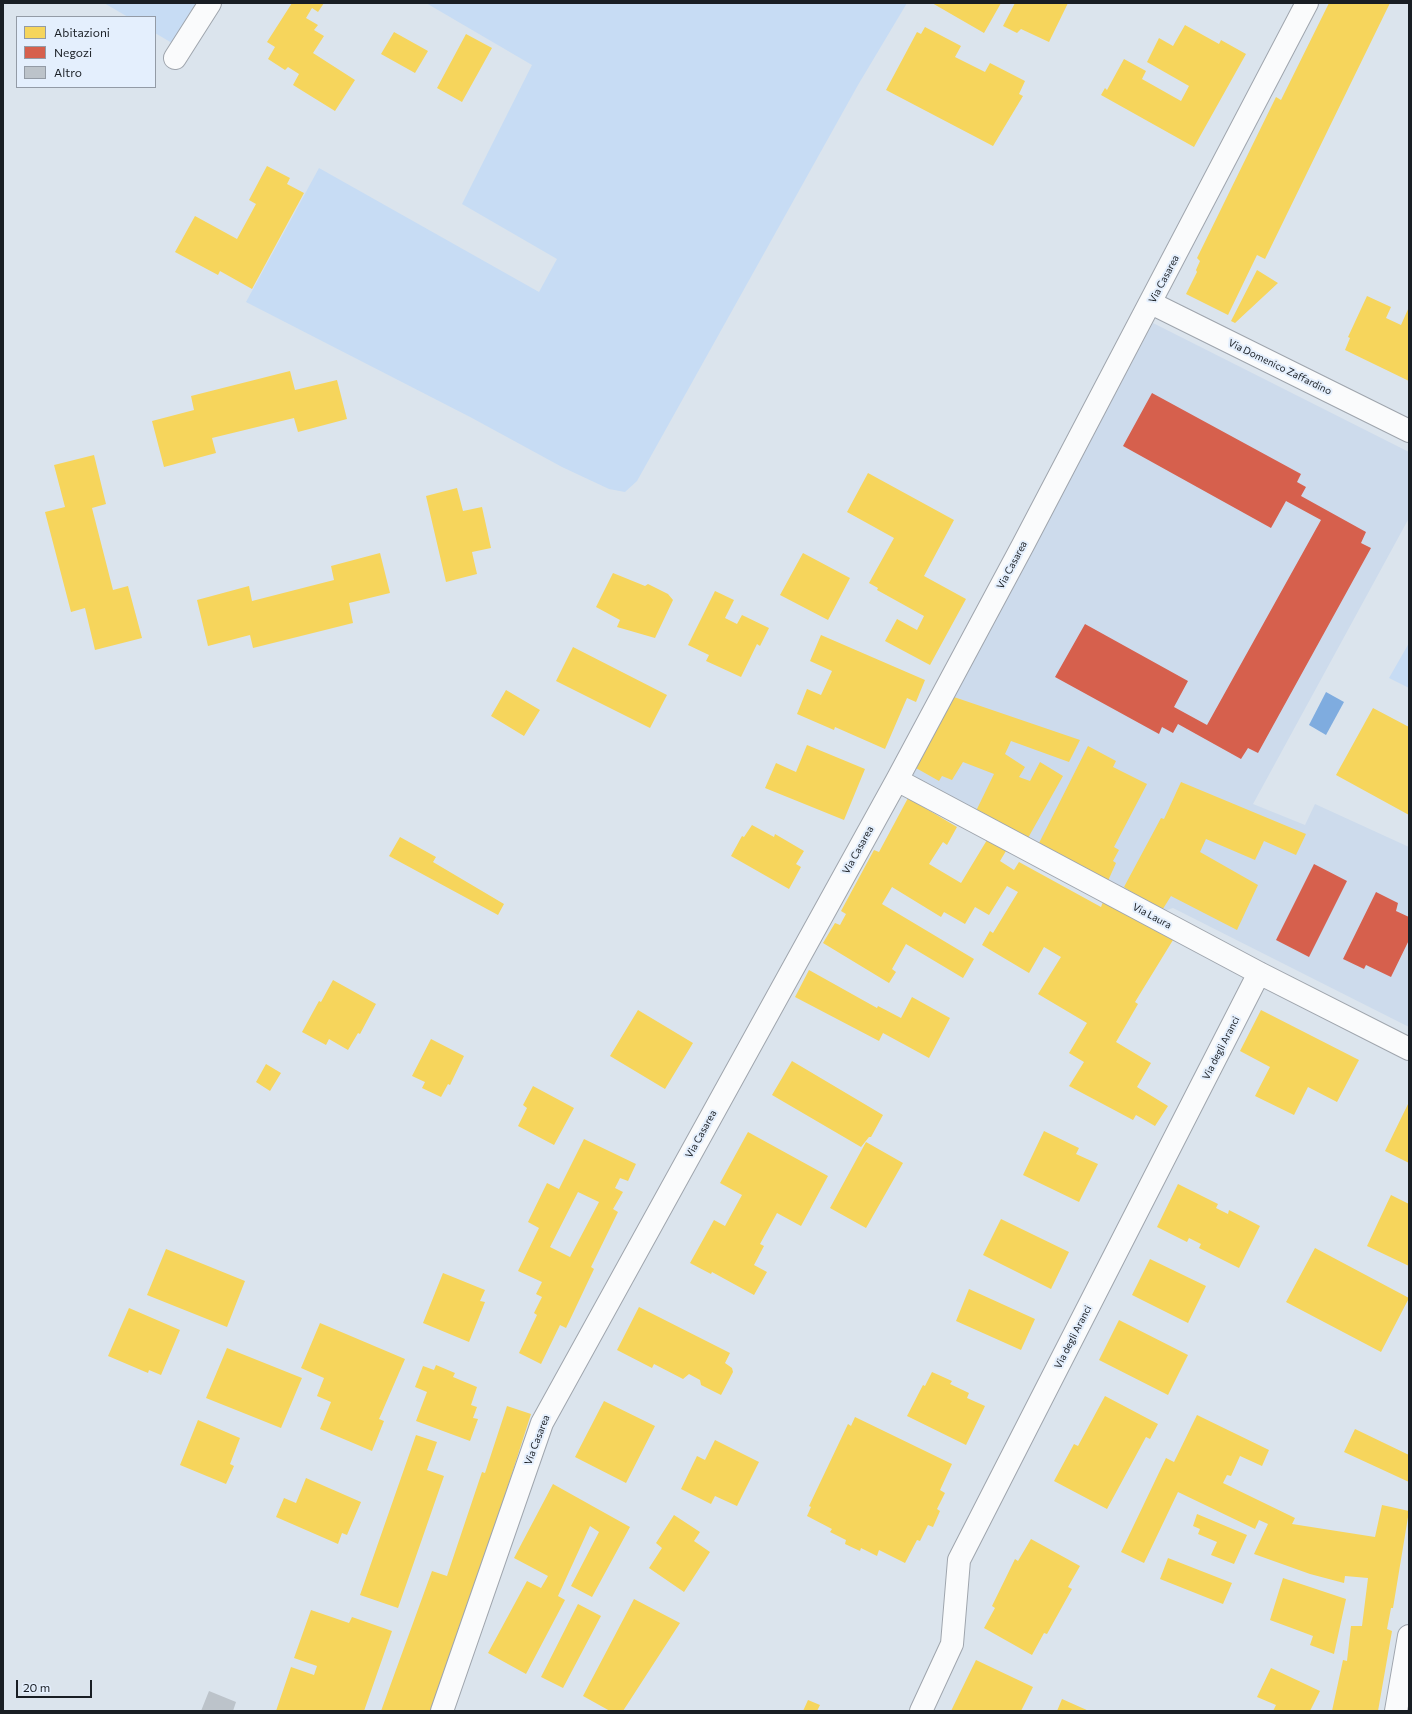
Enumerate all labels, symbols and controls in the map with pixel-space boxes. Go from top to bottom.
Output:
legend [16,16,156,88]
text: Abitazioni [54,25,110,39]
text: Negozi [54,45,92,59]
text: Altro [54,65,82,79]
street label: Via Casarea [1146,253,1182,305]
street label: Via Domenico Zaffardino [1226,337,1334,397]
street label: Via Casarea [994,539,1030,591]
street label: Via Casarea [840,824,876,876]
street label: Via Laura [1131,901,1173,931]
street label: Via degli Aranci [1200,1014,1242,1082]
street label: Via Casarea [683,1108,719,1160]
street label: Via degli Aranci [1052,1303,1094,1371]
street label: Via Casarea [522,1413,552,1467]
scale bar [18,1672,94,1698]
text: 20 m [23,1680,50,1694]

